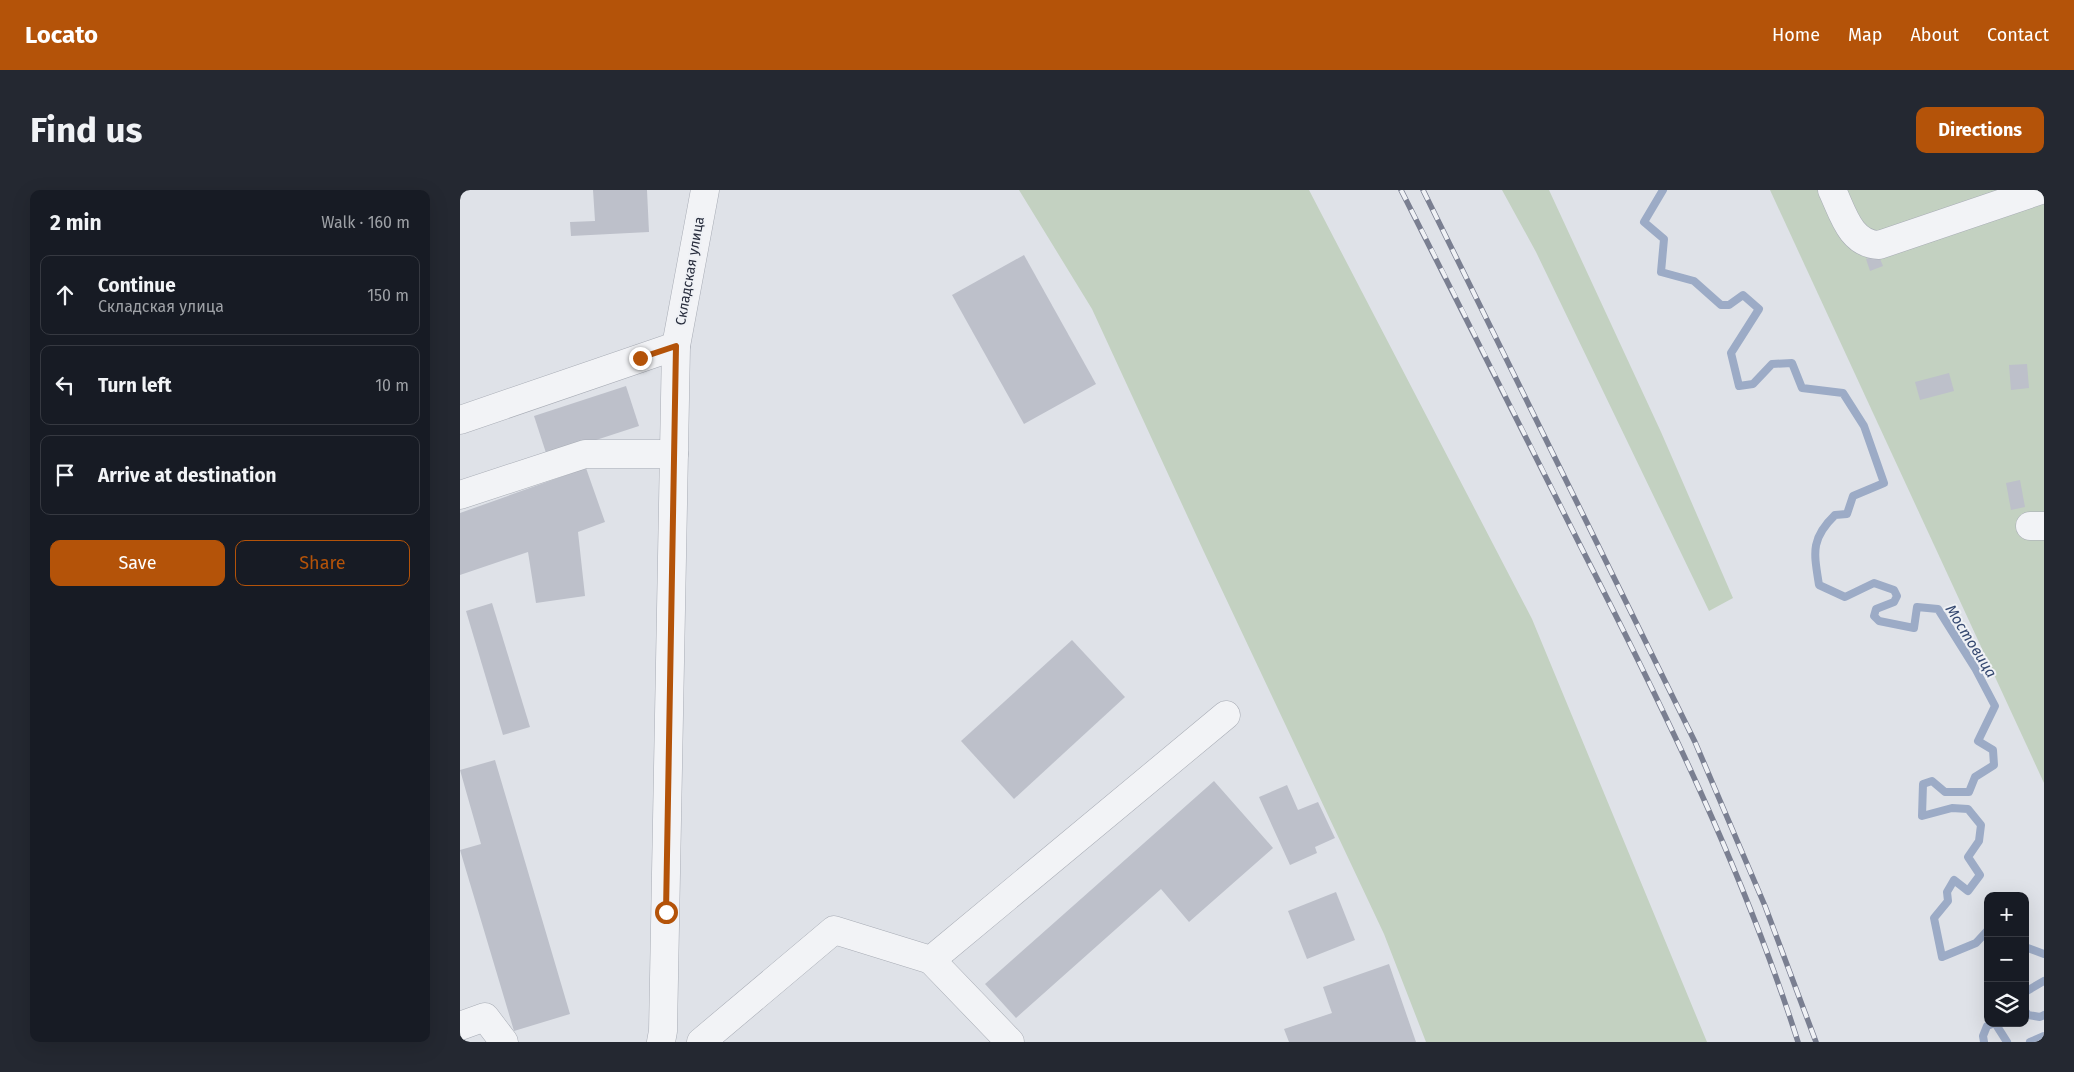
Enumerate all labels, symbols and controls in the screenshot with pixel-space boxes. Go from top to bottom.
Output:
text: Locato [25,21,98,49]
text: Home [1772,24,1820,46]
text: Map [1848,24,1882,46]
text: About [1910,24,1959,46]
text: Contact [1987,24,2049,46]
button: Directions [1916,107,2044,153]
text: Find us [30,109,142,151]
text: 2 min [50,210,102,236]
text: Walk · 160 m [321,213,410,232]
street label: Складская улица [672,215,708,327]
text: Continue [98,274,176,297]
icon: ahead [51,281,79,309]
text: 150 m [367,286,409,305]
text: Складская улица [98,297,224,316]
route end [629,347,652,370]
icon: left [51,371,79,399]
text: Turn left [98,374,172,397]
text: 10 m [375,376,409,395]
icon: arrive [51,461,79,489]
text: Arrive at destination [98,464,277,487]
button: Save [50,540,225,586]
button: Share [235,540,410,586]
water label: Мостовица [1941,601,2001,681]
map controls [1984,892,2029,1027]
button: + [1984,892,2029,937]
route start [655,901,678,924]
button: − [1984,937,2029,982]
button: layers [1984,982,2029,1027]

